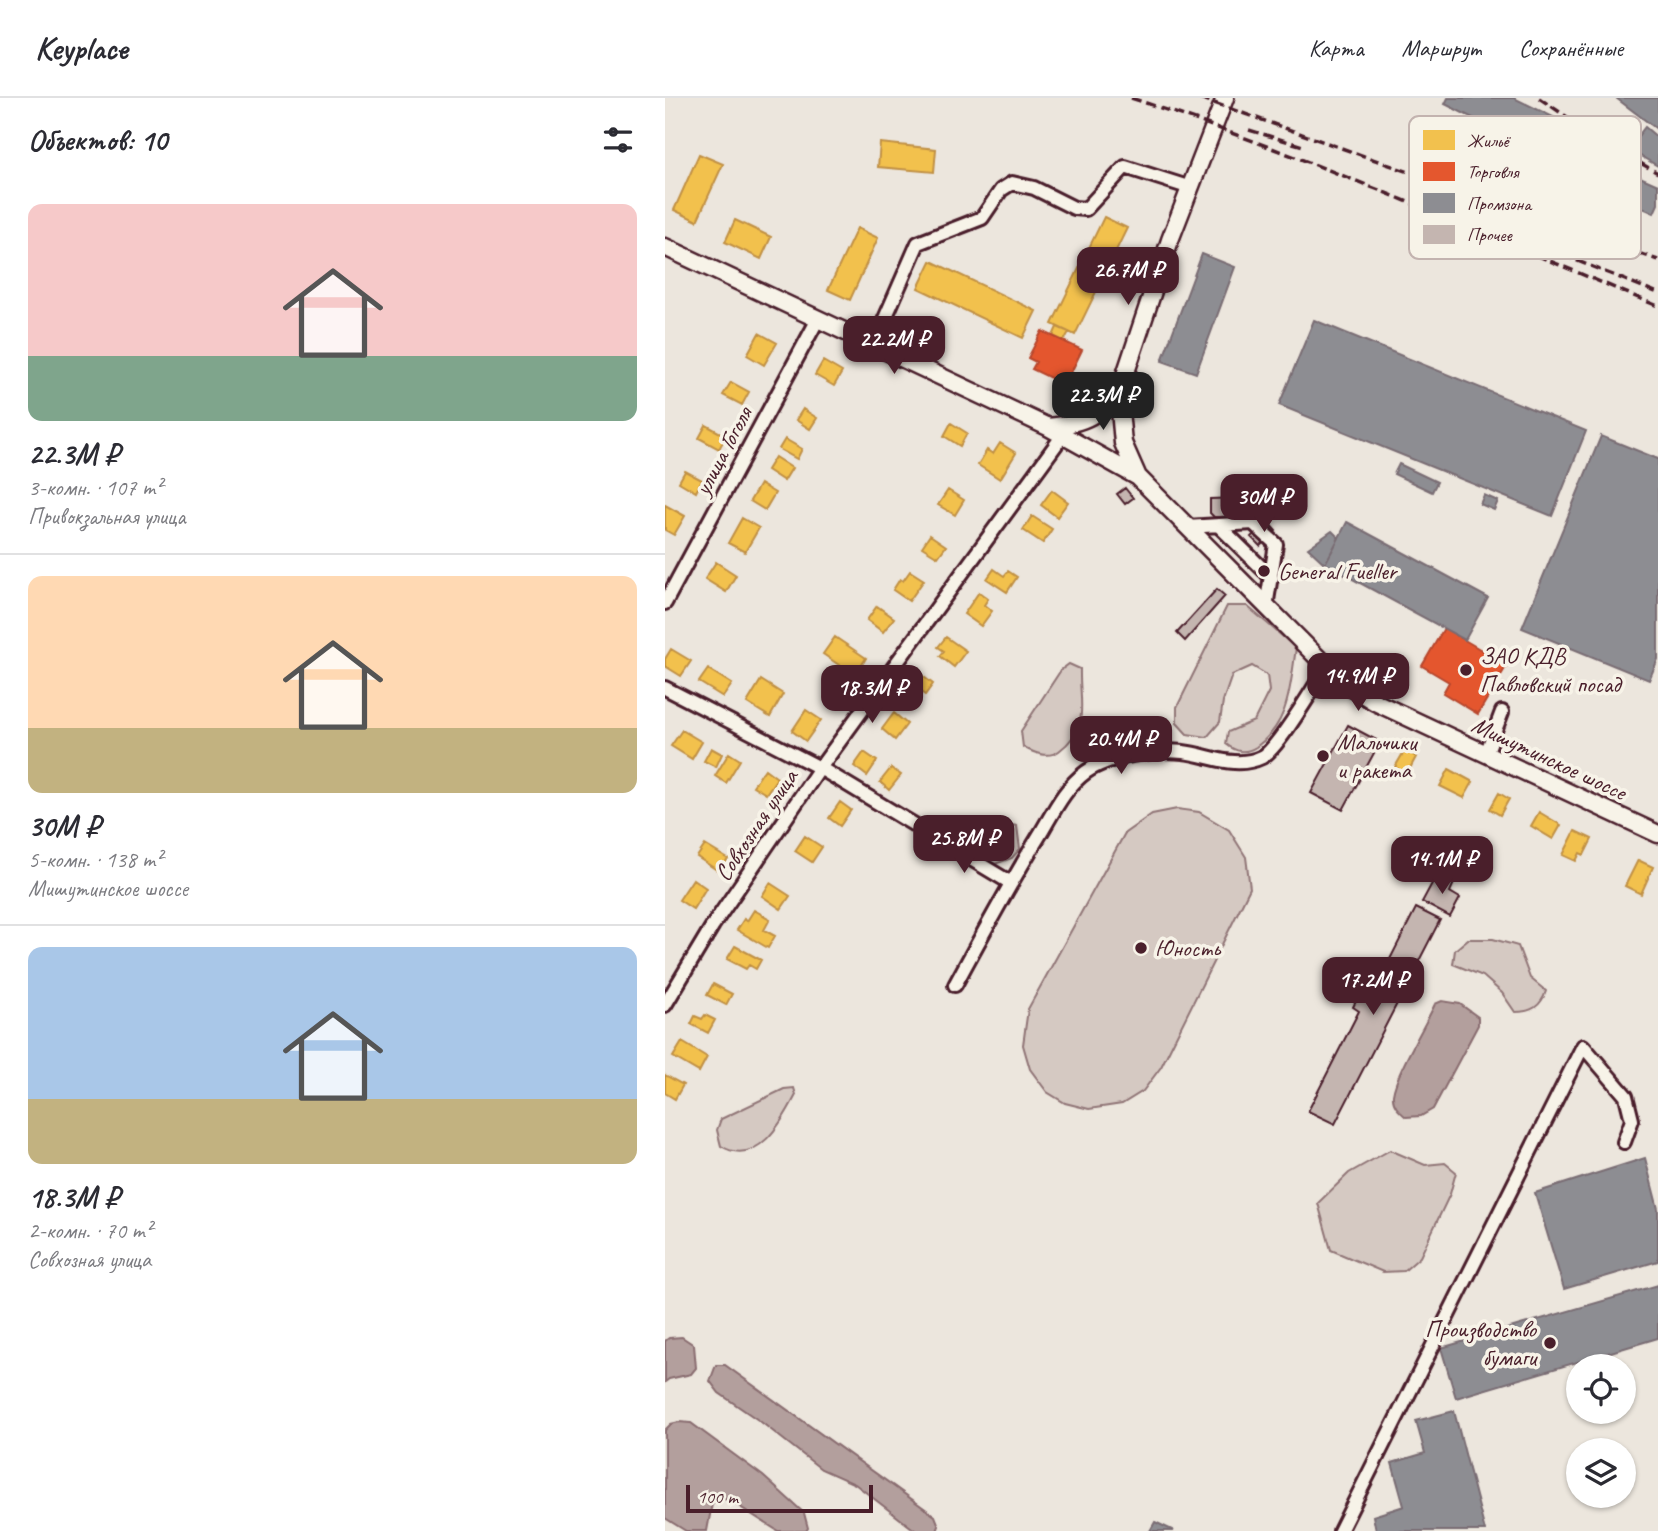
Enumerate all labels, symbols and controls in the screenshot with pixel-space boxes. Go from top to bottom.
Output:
text: Keyplace [35,27,128,69]
text: Карта [1309,33,1364,63]
text: Маршрут [1402,33,1481,63]
text: Сохранённые [1519,33,1623,63]
legend [1409,116,1641,259]
text: Объектов: 10 [28,121,167,159]
icon: filters [599,121,637,159]
text: Жильё [1467,129,1511,153]
text: Торговля [1467,160,1520,184]
text: Промзона [1467,192,1533,216]
text: Прочее [1467,223,1513,247]
pin: 26.7M ₽ [1063,248,1193,307]
icon: home [270,250,396,376]
text: 26.7M ₽ [1093,255,1163,284]
pin: 22.2M ₽ [829,316,959,376]
text: 22.2M ₽ [859,324,929,353]
pin: 22.3M ₽ [1038,372,1168,432]
text: 22.3M ₽ [1068,380,1138,409]
street label: улица Гоголя [686,400,760,502]
text: 22.3M ₽ [28,435,119,473]
text: 3-комн. · 107 m² [28,473,162,502]
pin: 30M ₽ [1215,474,1313,534]
text: 30M ₽ [1237,482,1291,511]
text: Привокзальная улица [28,502,186,531]
place label: General Fueller [1278,556,1399,586]
marker: General Fueller [1256,563,1272,579]
icon: home [270,622,396,748]
place label: ЗАО КДВ Павловский посад [1480,641,1623,699]
pin: 14.9M ₽ [1293,654,1423,713]
text: 14.9M ₽ [1323,661,1393,690]
marker: ЗАО КДВ Павловский посад [1458,662,1474,678]
pin: 18.3M ₽ [807,666,937,725]
text: 18.3M ₽ [837,673,907,702]
street label: Мишутинское шоссе [1467,709,1633,808]
pin: 20.4M ₽ [1056,716,1186,776]
text: 20.4M ₽ [1086,724,1156,753]
place label: Мальчики и ракета [1337,727,1419,785]
marker: Мальчики и ракета [1315,748,1331,764]
street label: Совхозная улица [708,762,805,887]
text: 30M ₽ [28,807,100,845]
pin: 25.8M ₽ [899,816,1029,875]
text: 25.8M ₽ [929,823,999,852]
pin: 14.1M ₽ [1377,836,1507,896]
text: 14.1M ₽ [1407,844,1477,873]
text: 5-комн. · 138 m² [28,845,162,874]
text: Мишутинское шоссе [28,874,188,903]
place label: Юность [1155,933,1221,963]
marker: Юность [1133,940,1149,956]
pin: 17.2M ₽ [1308,958,1438,1017]
text: 17.2M ₽ [1338,965,1408,994]
icon: home [270,993,396,1119]
text: 18.3M ₽ [28,1178,119,1216]
text: 2-комн. · 70 m² [28,1216,152,1245]
text: Совхозная улица [28,1245,151,1274]
place label: Производство бумаги [1425,1314,1538,1372]
marker: Производство бумаги [1542,1335,1558,1351]
map controls [1566,1354,1636,1508]
button: locate [1566,1354,1636,1424]
button: layers [1566,1438,1636,1508]
scale bar [686,1482,873,1514]
text: 100 m [697,1485,738,1509]

